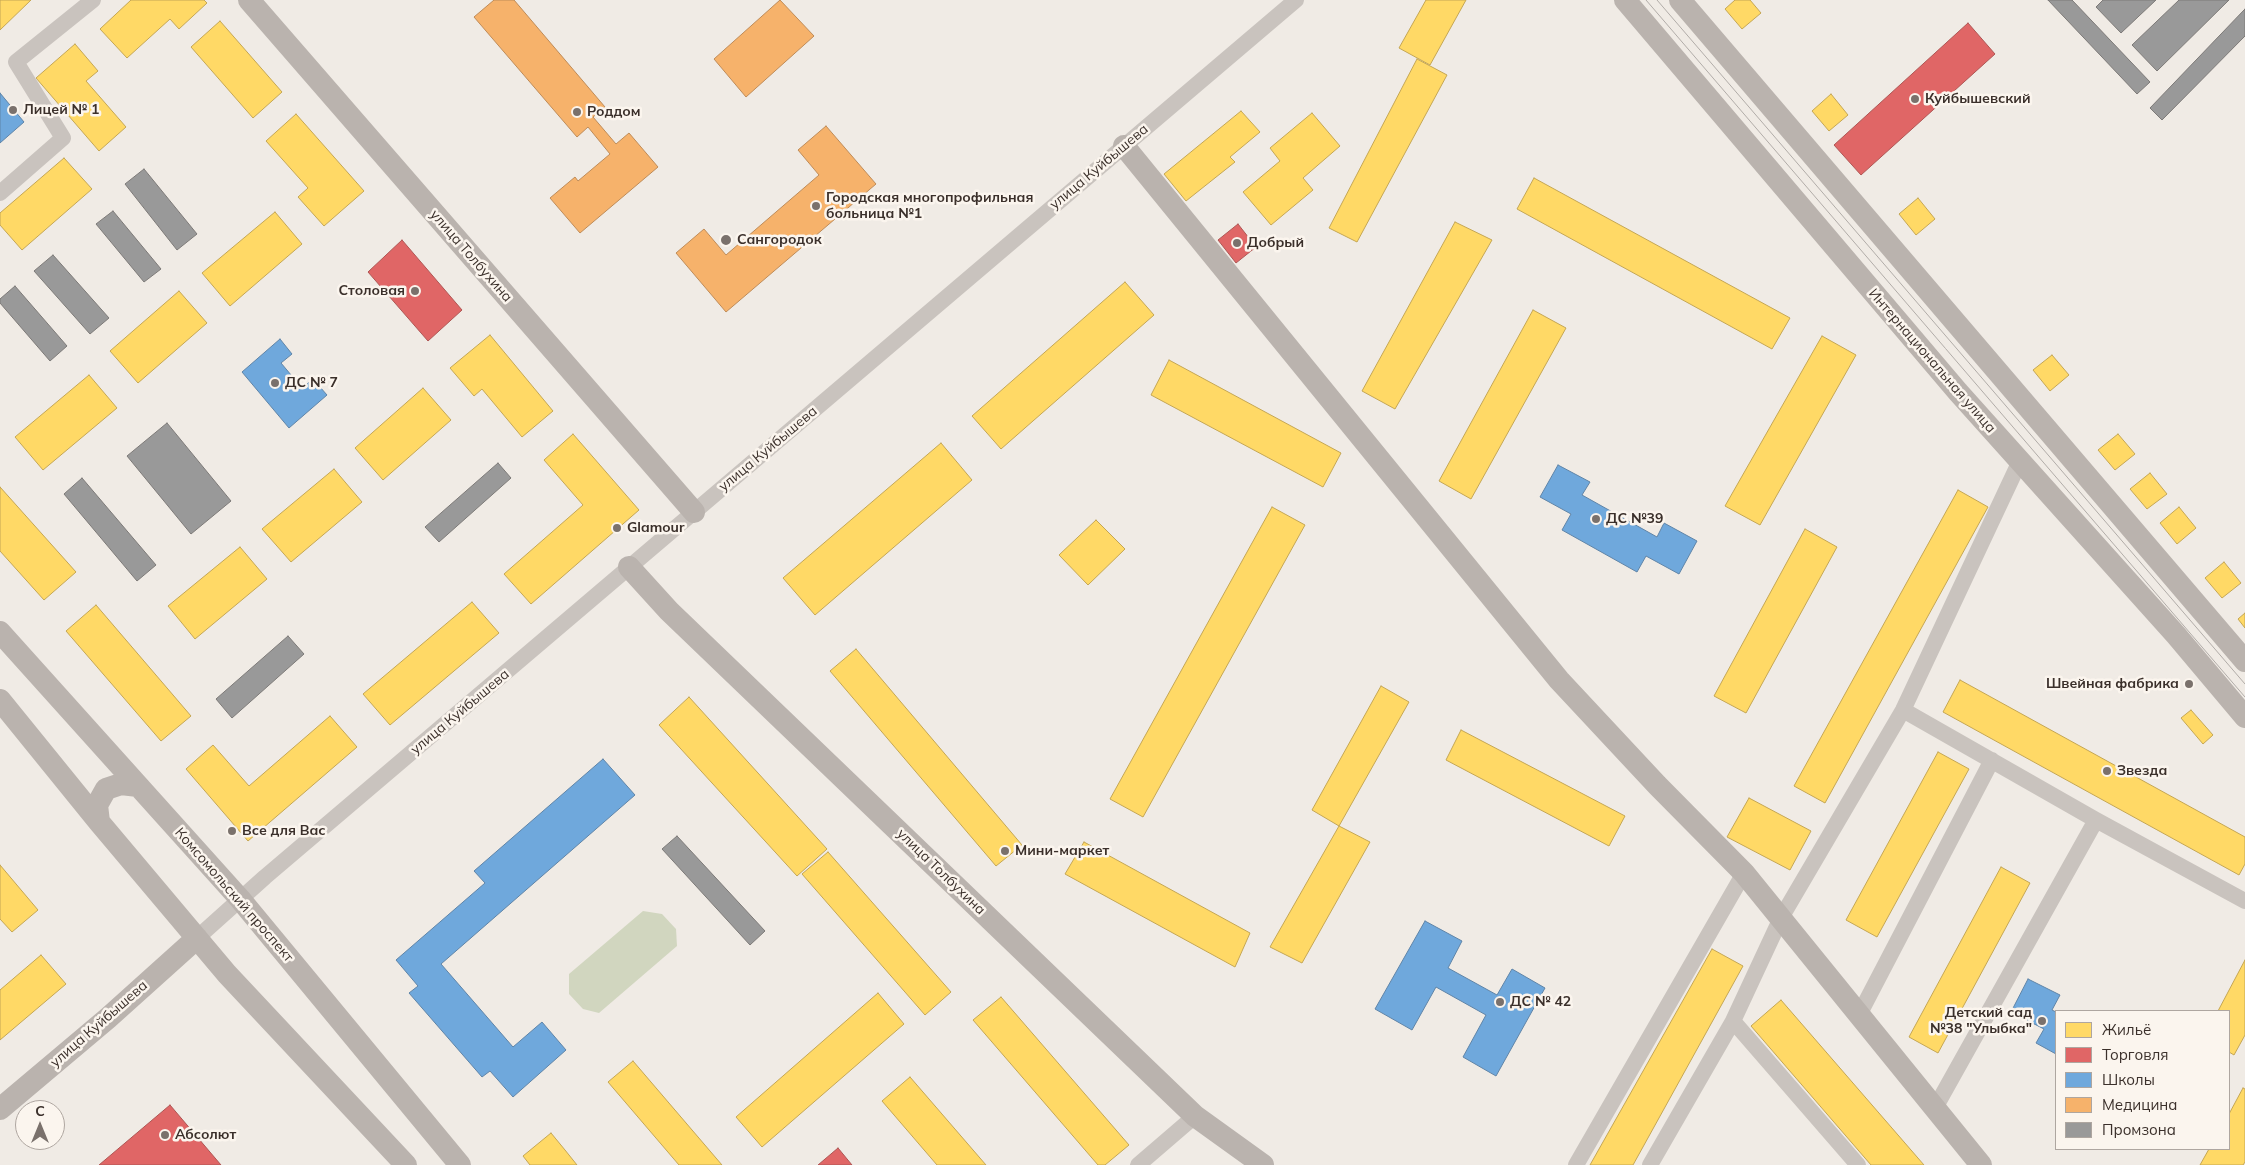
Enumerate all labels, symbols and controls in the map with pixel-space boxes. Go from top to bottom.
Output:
place label: Куйбышевский [1925,91,2031,107]
marker: Куйбышевский [1909,93,1921,105]
place label: Лицей № 1 [23,102,99,118]
marker: Лицей № 1 [7,104,19,116]
place label: Роддом [587,104,641,120]
marker: Роддом [571,106,583,118]
street label: улица Куйбышева [1046,121,1152,213]
place label: Городская многопрофильная больница №1 [826,190,1033,222]
marker: Городская многопрофильная больница №1 [810,200,822,212]
street label: улица Толбухина [426,207,516,305]
place label: Сангородок [737,232,822,248]
marker: Сангородок [719,233,733,247]
place label: Добрый [1247,235,1304,251]
marker: Добрый [1231,237,1243,249]
place label: Столовая [338,283,405,299]
marker: Столовая [409,285,421,297]
street label: Интернациональная улица [1865,286,1999,436]
place label: ДС № 7 [285,375,338,391]
marker: ДС № 7 [269,377,281,389]
street label: улица Куйбышева [715,403,821,495]
place label: ДС №39 [1606,511,1663,527]
marker: ДС №39 [1590,513,1602,525]
place label: Glamour [627,520,684,536]
marker: Glamour [611,522,623,534]
street label: улица Куйбышева [407,666,513,758]
place label: Швейная фабрика [2046,676,2179,692]
marker: Швейная фабрика [2183,678,2195,690]
place label: Звезда [2117,763,2167,779]
marker: Звезда [2101,765,2113,777]
place label: Все для Вас [242,823,326,839]
street label: Комсомольский проспект [171,825,297,965]
marker: Все для Вас [226,825,238,837]
street label: улица Толбухина [893,826,989,918]
place label: Мини-маркет [1015,843,1109,859]
marker: Мини-маркет [999,845,1011,857]
street label: улица Куйбышева [47,977,151,1071]
place label: ДС № 42 [1510,994,1571,1010]
marker: ДС № 42 [1494,996,1506,1008]
place label: Детский сад №38 "Улыбка" [1930,1005,2032,1038]
legend [2055,1010,2230,1150]
marker: Детский сад №38 "Улыбка" [2036,1015,2048,1027]
text: Жильё [2102,1020,2151,1039]
text: Торговля [2102,1045,2169,1064]
text: Школы [2102,1070,2155,1089]
text: Медицина [2102,1095,2177,1114]
north arrow [15,1100,65,1150]
text: С [35,1102,45,1120]
text: Промзона [2102,1120,2176,1139]
place label: Абсолют [175,1127,236,1143]
marker: Абсолют [159,1129,171,1141]

